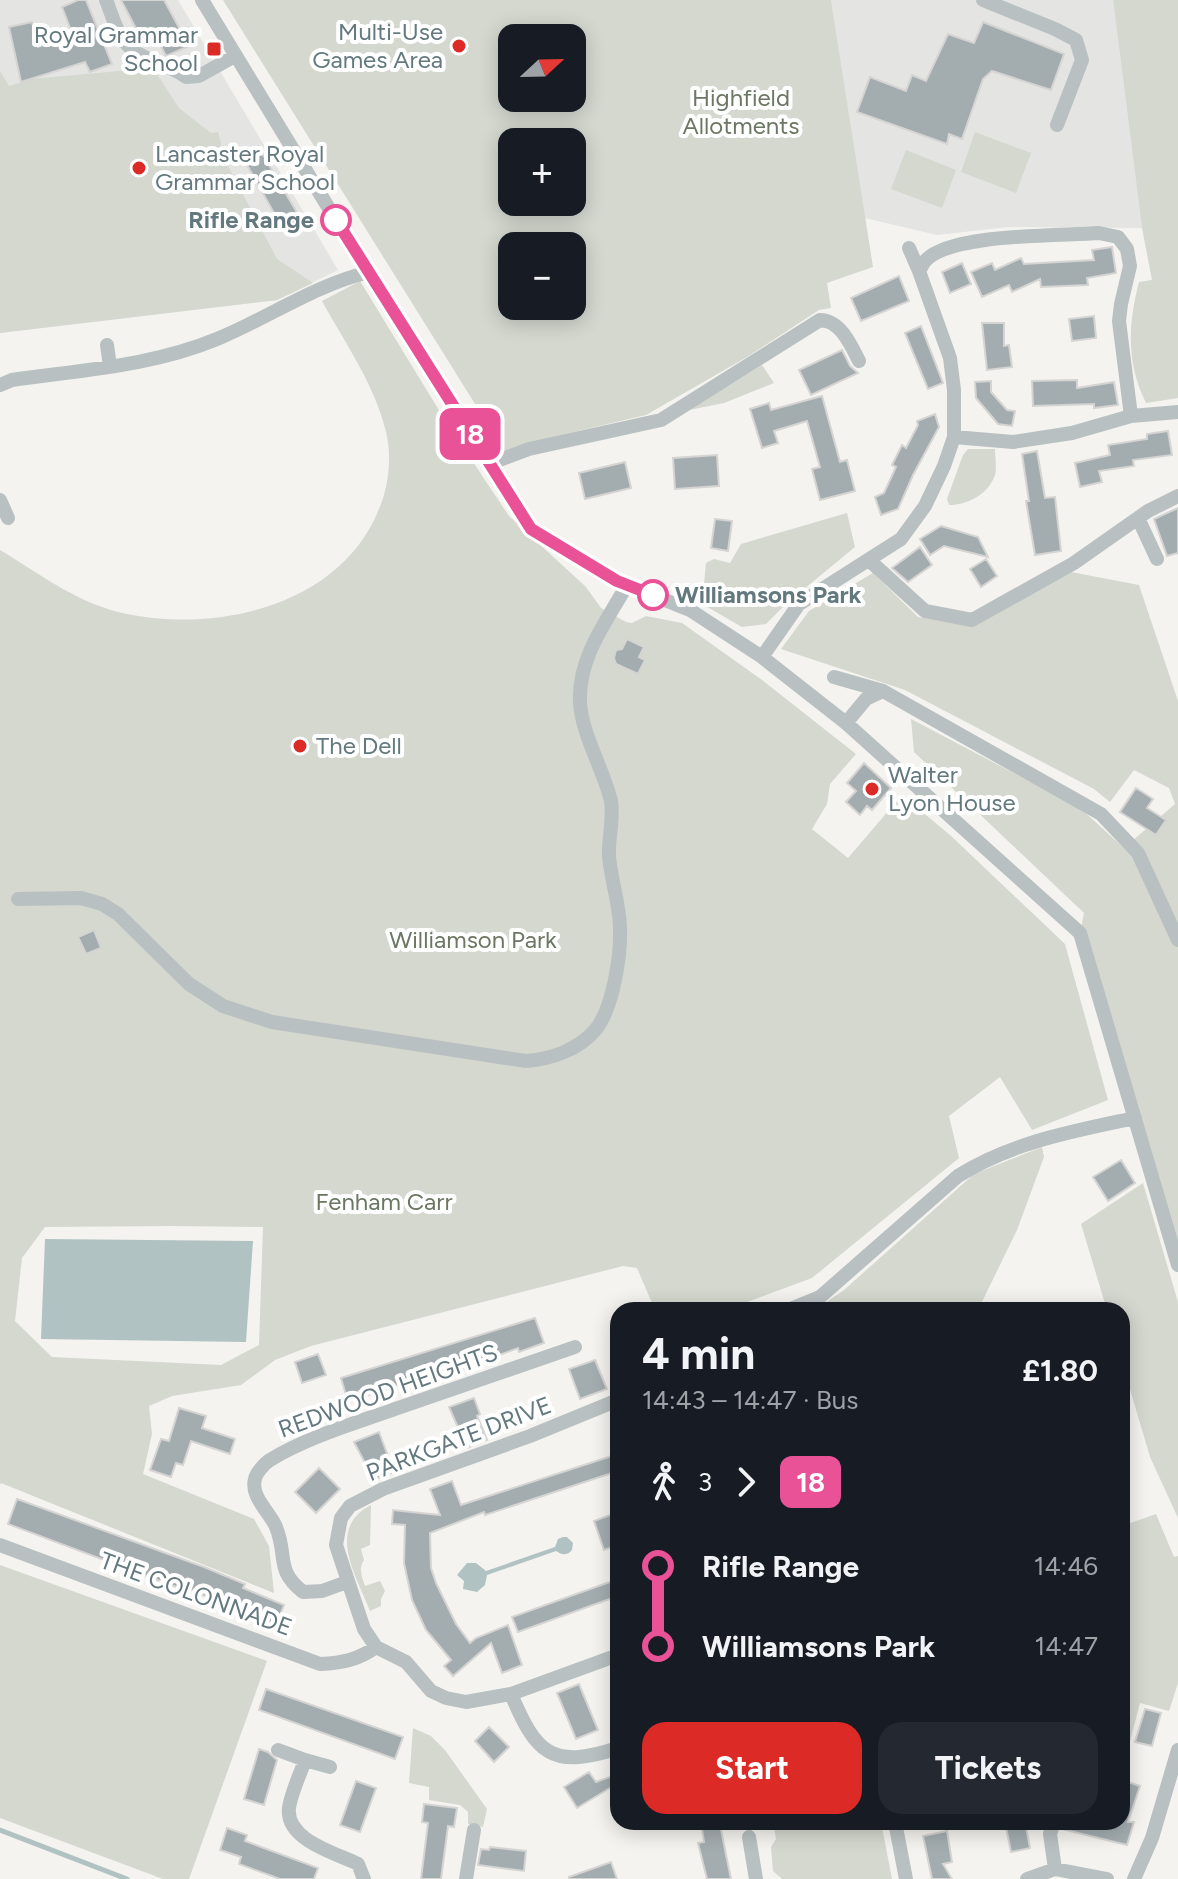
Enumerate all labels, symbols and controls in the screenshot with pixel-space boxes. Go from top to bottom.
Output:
place label: Multi-Use Games Area [312,17,443,74]
place label: Royal Grammar School [34,20,198,77]
north arrow [498,24,586,112]
map controls [498,24,586,320]
marker: Multi-Use Games Area [450,37,468,55]
marker: Royal Grammar School [205,40,223,58]
park label: Highfield Allotments [683,83,799,140]
button: + [498,128,586,216]
place label: Lancaster Royal Grammar School [155,139,335,196]
marker: Lancaster Royal Grammar School [130,159,148,177]
place label: Rifle Range [188,205,314,234]
marker: Rifle Range [321,205,351,235]
button: − [498,232,586,320]
line badge: 18 [434,408,506,460]
text: 18 [456,417,484,451]
marker: Williamsons Park [638,580,668,610]
place label: Williamsons Park [675,580,862,609]
place label: The Dell [316,731,402,760]
marker: The Dell [291,737,309,755]
place label: Walter Lyon House [888,760,1016,817]
marker: Walter Lyon House [863,780,881,798]
park label: Williamson Park [389,925,557,954]
park label: Fenham Carr [315,1187,453,1216]
text: 4 min [642,1327,755,1380]
street label: REDWOOD HEIGHTS [274,1337,501,1444]
text: £1.80 [1022,1352,1098,1389]
text: 14:43 – 14:47 · Bus [642,1384,858,1416]
street label: PARKGATE DRIVE [362,1390,556,1487]
icon: walk [642,1460,686,1504]
icon: forward [724,1460,768,1504]
text: 18 [796,1465,825,1499]
text: 3 [698,1466,712,1498]
street label: THE COLONNADE [96,1545,296,1642]
text: Rifle Range [702,1548,859,1585]
text: 14:46 [1034,1550,1098,1582]
text: Williamsons Park [702,1628,935,1665]
text: 14:47 [1034,1630,1098,1662]
button: Start [642,1722,862,1814]
button: Tickets [878,1722,1098,1814]

